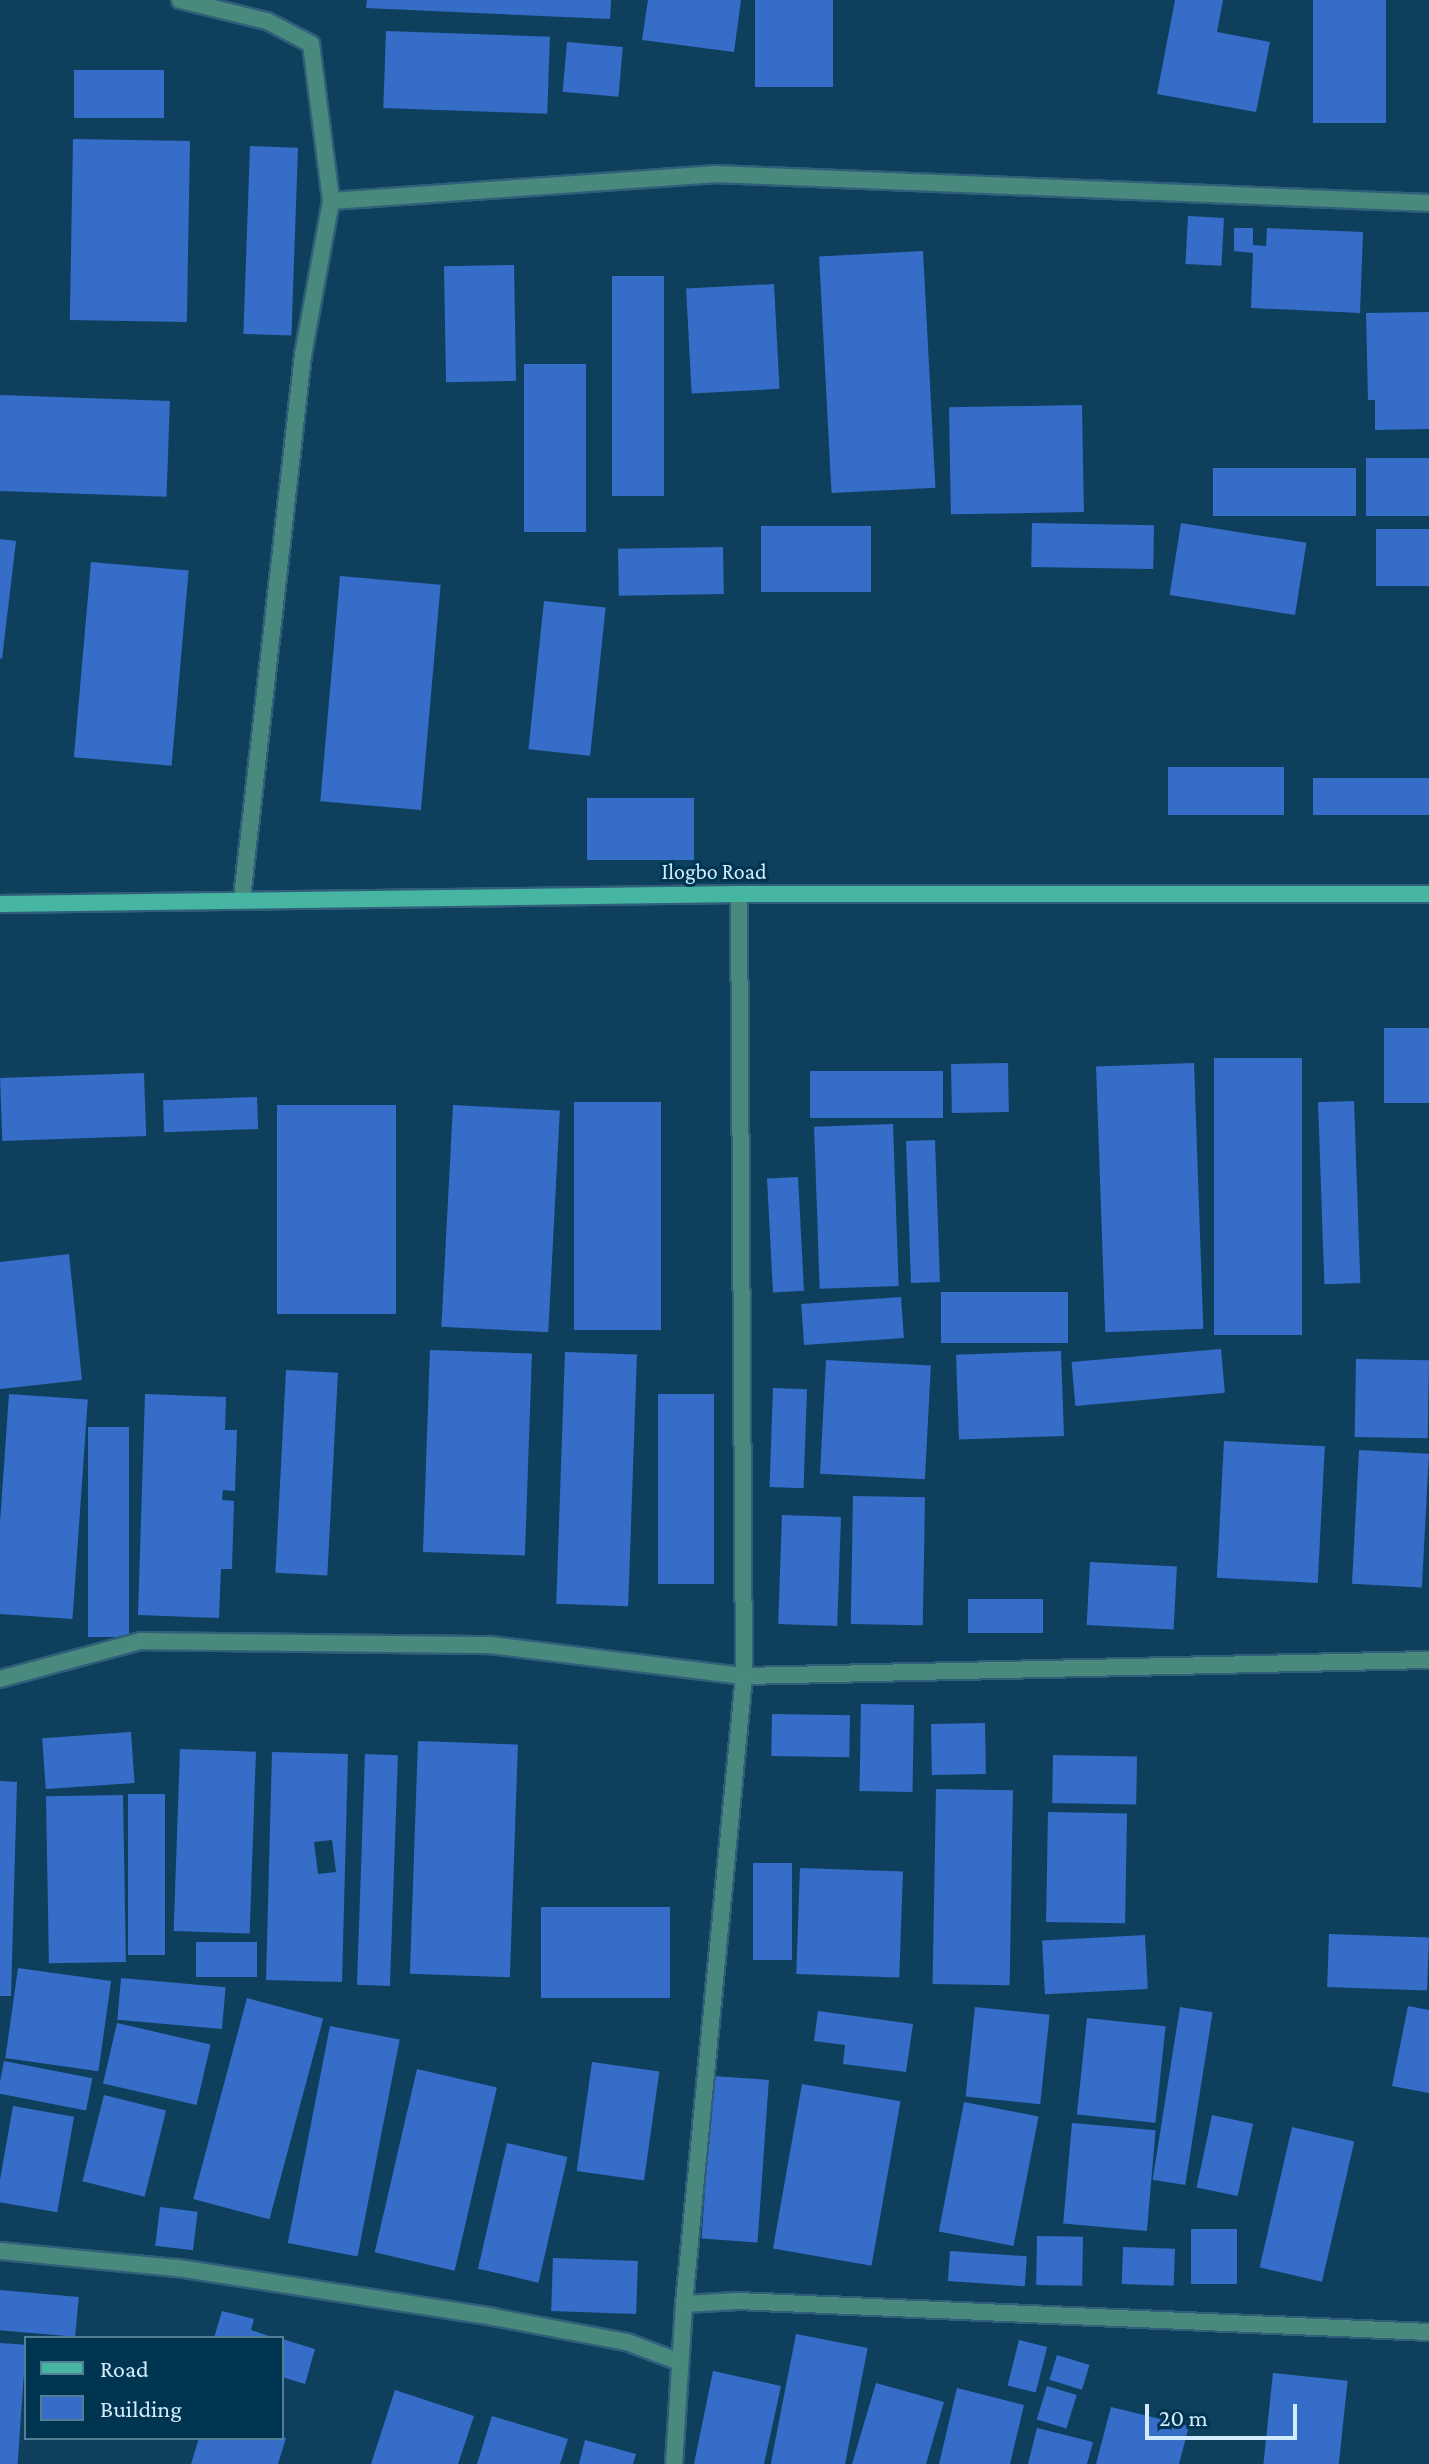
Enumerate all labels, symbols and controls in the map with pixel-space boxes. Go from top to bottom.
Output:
street label: Ilogbo Road [662,859,766,885]
legend [24,2336,284,2440]
text: Road [100,2355,149,2382]
scale bar [1149,2388,1301,2438]
text: Building [100,2395,182,2422]
text: 20 m [1159,2404,1208,2431]

